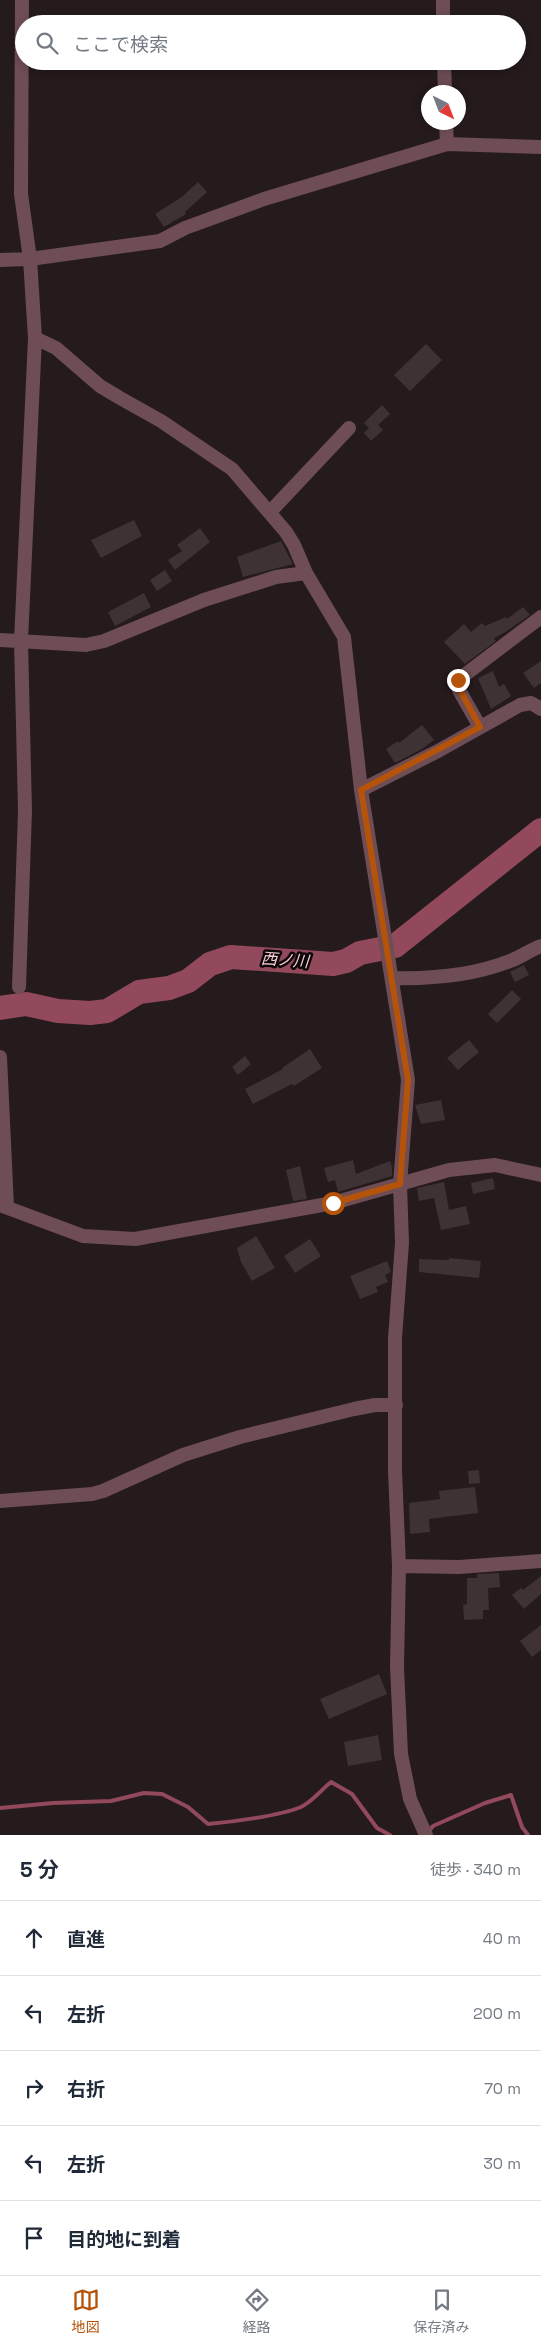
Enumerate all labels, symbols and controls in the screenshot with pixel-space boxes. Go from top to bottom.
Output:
search box [15,15,526,70]
icon: search [33,29,61,57]
text: ここで検索 [73,32,168,57]
north arrow [421,85,466,130]
route end [447,669,470,692]
water label: 西ノ川 [260,948,312,972]
route start [322,1192,345,1215]
text: 5 分 [20,1856,59,1883]
text: 徒歩 · 340 m [430,1859,521,1880]
icon: ahead [20,1924,48,1952]
text: 直進 [67,1927,105,1952]
text: 40 m [483,1928,521,1949]
icon: left [20,1999,48,2027]
text: 左折 [67,2002,105,2027]
text: 200 m [473,2003,521,2024]
icon: right [20,2074,48,2102]
text: 右折 [67,2077,105,2102]
text: 70 m [484,2078,521,2099]
icon: left [20,2149,48,2177]
text: 左折 [67,2152,105,2177]
text: 30 m [483,2153,521,2174]
icon: arrive [20,2224,48,2252]
text: 目的地に到着 [67,2227,181,2252]
tab: 地図 [72,2286,100,2336]
tab: 経路 [243,2286,271,2336]
tab: 保存済み [414,2286,470,2336]

